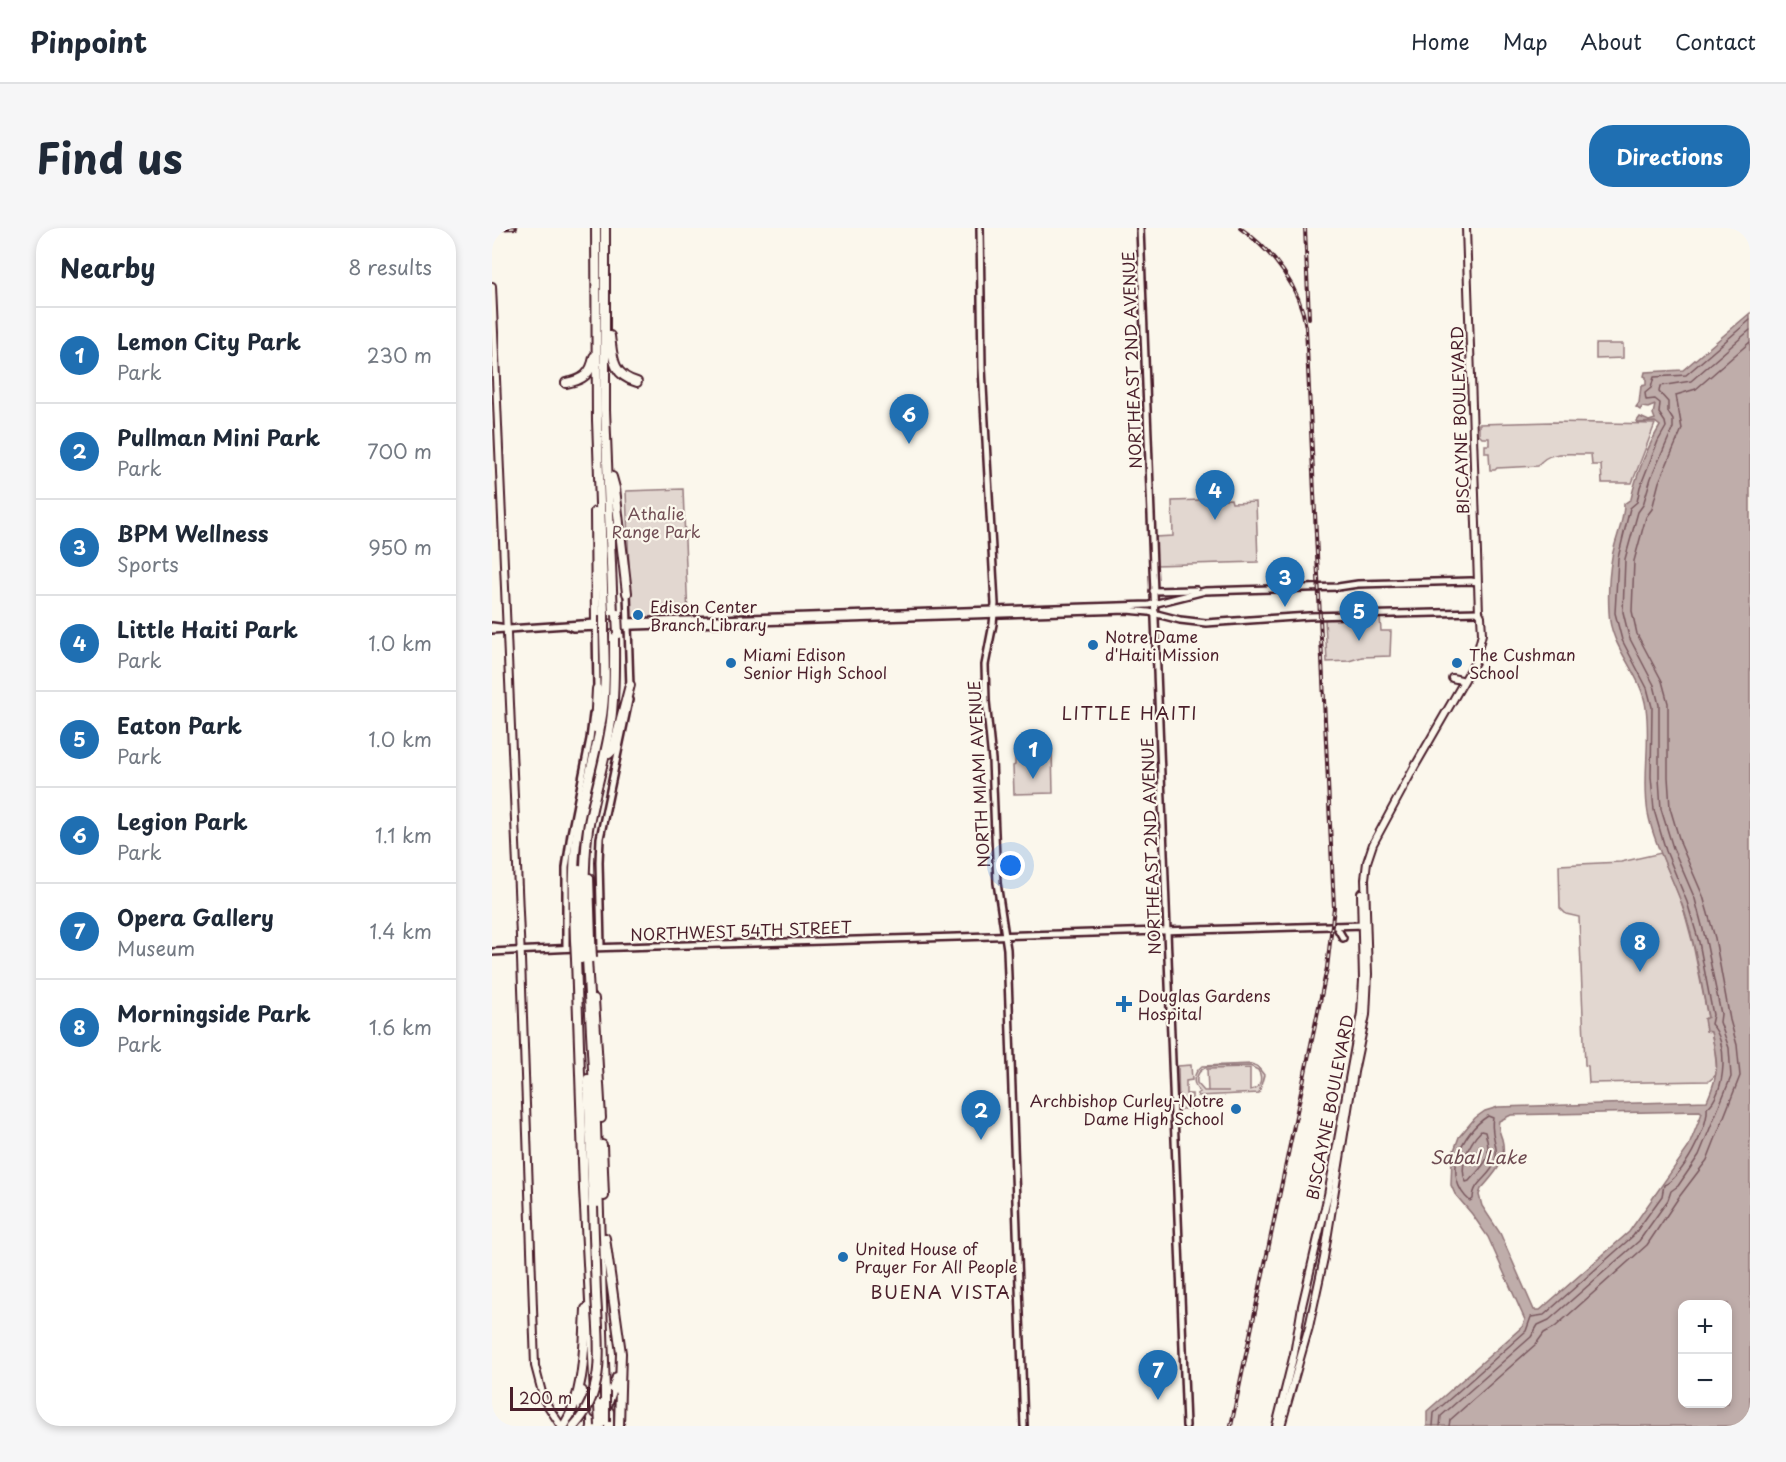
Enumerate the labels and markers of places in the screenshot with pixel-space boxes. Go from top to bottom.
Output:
pin: 6 [890,394,928,444]
pin: 4 [1196,470,1234,520]
pin: 3 [1266,558,1304,607]
pin: 5 [1340,592,1378,641]
place label: Edison Center Branch Library [650,594,767,636]
marker: Edison Center Branch Library [631,608,645,622]
place label: Notre Dame d'Haiti Mission [1105,624,1219,666]
marker: Notre Dame d'Haiti Mission [1086,638,1100,652]
place label: Miami Edison Senior High School [743,642,887,684]
place label: The Cushman School [1469,642,1576,684]
marker: Miami Edison Senior High School [724,656,738,670]
marker: The Cushman School [1450,656,1464,670]
pin: 1 [1014,730,1052,779]
pin: 8 [1620,922,1660,972]
place label: Douglas Gardens Hospital [1138,983,1270,1025]
marker: Douglas Gardens Hospital [1115,995,1133,1013]
place label: Archbishop Curley-Notre Dame High School [1030,1088,1224,1130]
pin: 2 [962,1090,1000,1140]
marker: Archbishop Curley-Notre Dame High School [1229,1102,1243,1116]
place label: United House of Prayer For All People [855,1236,1018,1278]
marker: United House of Prayer For All People [836,1250,850,1264]
pin: 7 [1138,1350,1178,1400]

